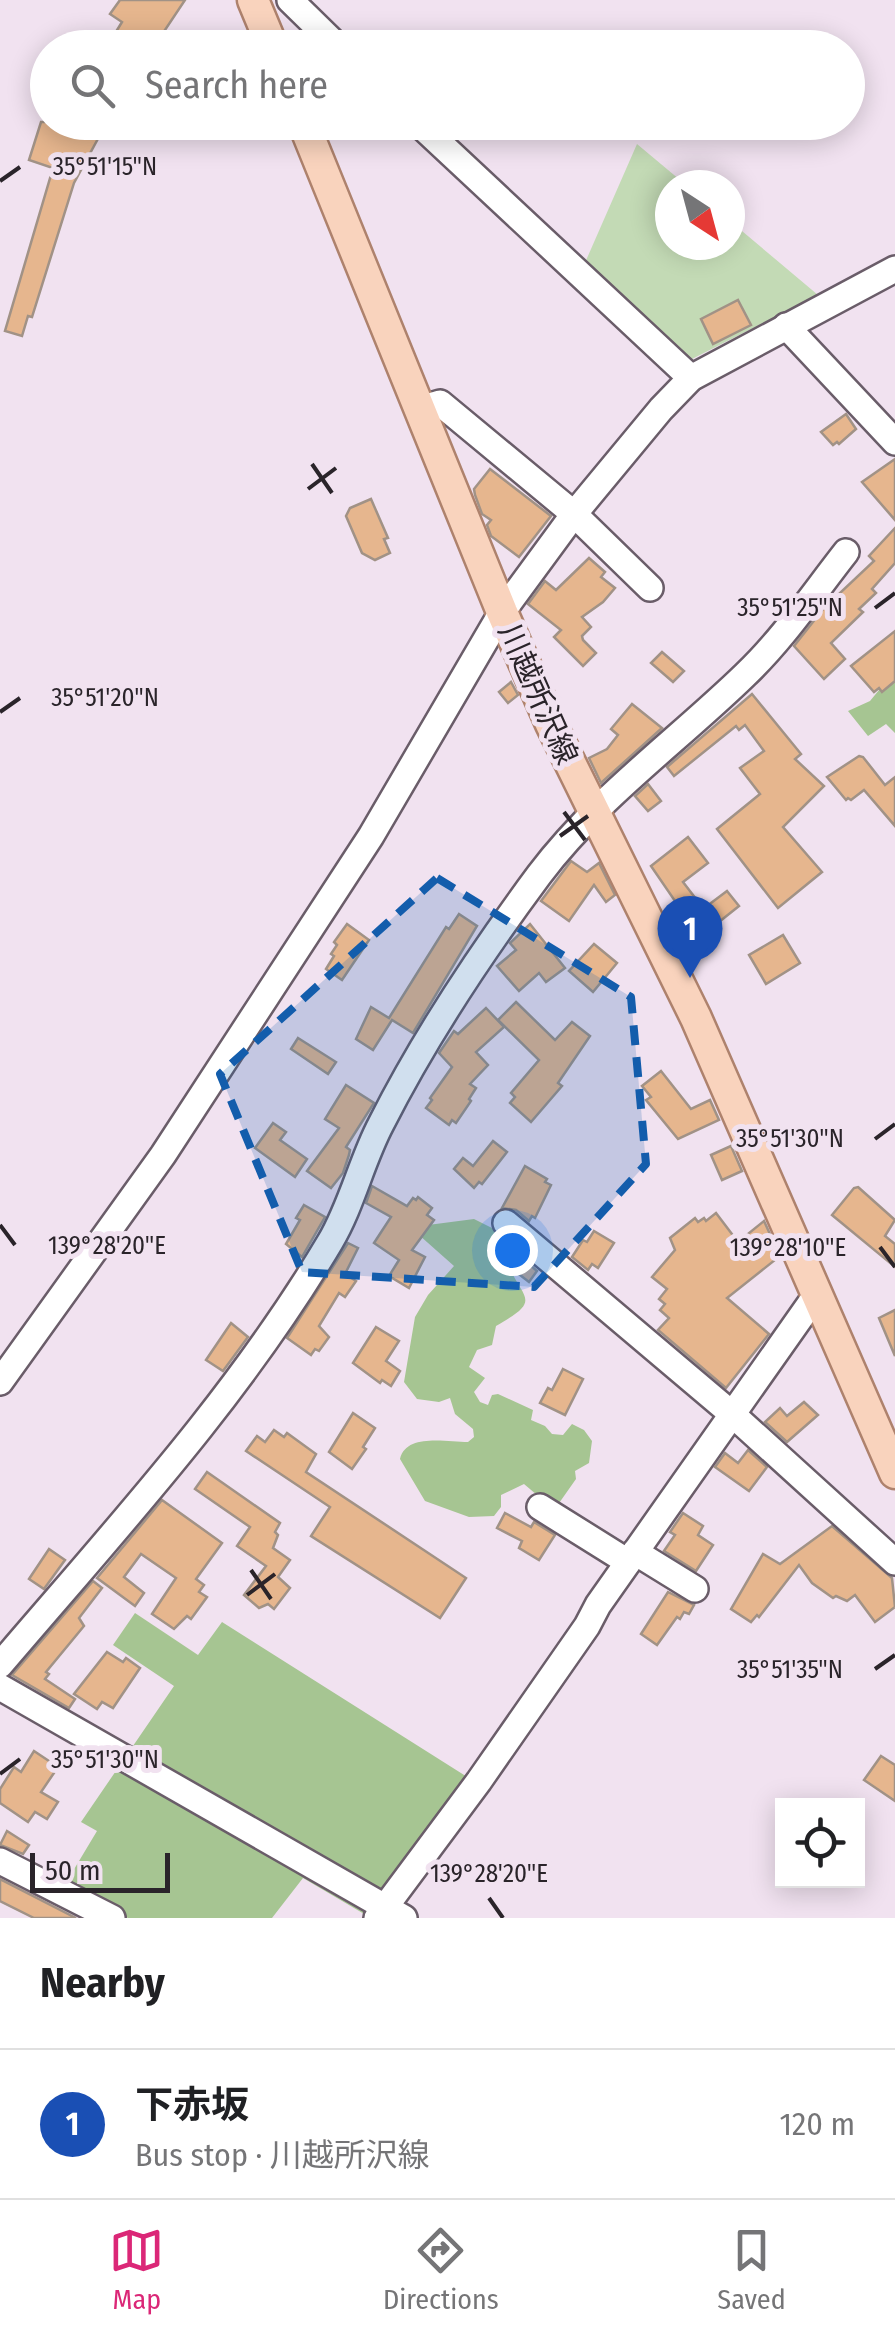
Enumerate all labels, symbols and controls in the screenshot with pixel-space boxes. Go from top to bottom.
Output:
search box [30,30,865,140]
icon: search [65,58,120,113]
text: Search here [145,62,328,108]
text: 35°51'15"N [53,152,157,182]
north arrow [655,170,745,260]
text: 35°51'25"N [737,593,843,623]
street label: 川越所沢線 [491,618,585,770]
text: 35°51'20"N [51,683,159,713]
pin: 1 [658,896,722,978]
text: 35°51'30"N [736,1124,844,1154]
your location [487,1225,538,1276]
text: 139°28'20"E [48,1231,166,1261]
text: 139°28'10"E [730,1233,846,1263]
text: 35°51'35"N [737,1655,843,1685]
text: 35°51'30"N [51,1745,159,1775]
map controls [775,1798,865,1888]
button: locate [775,1798,865,1888]
scale bar [30,1848,170,1892]
text: 50 m [45,1854,101,1887]
text: 139°28'20"E [430,1859,548,1889]
text: Nearby [40,1958,165,2008]
text: 下赤坂 [135,2082,249,2128]
text: 1 [66,2105,79,2143]
text: 120 m [780,2105,855,2143]
text: Bus stop · 川越所沢線 [135,2136,430,2174]
tab: Map [109,2223,164,2316]
tab: Directions [383,2223,499,2316]
tab: Saved [717,2223,786,2316]

